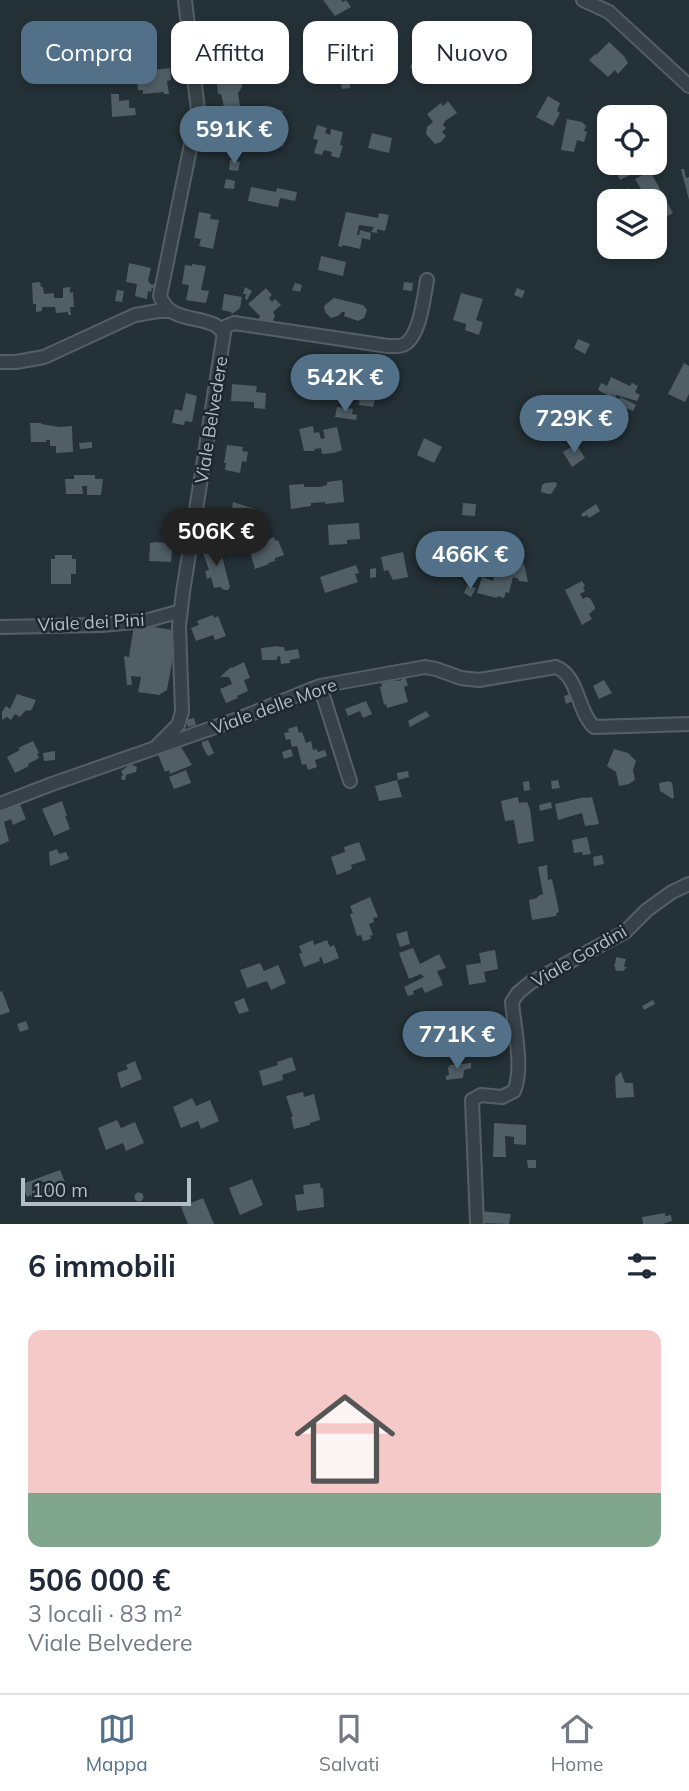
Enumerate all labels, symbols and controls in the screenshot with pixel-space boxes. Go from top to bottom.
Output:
chip: Compra [21,21,157,84]
chip: Affitta [171,21,289,84]
chip: Filtri [303,21,398,84]
chip: Nuovo [412,21,532,84]
map controls [597,105,667,259]
button: locate [597,105,667,175]
pin: 591K € [177,106,291,166]
text: 591K € [196,114,272,143]
button: layers [597,189,667,259]
pin: 542K € [288,354,402,414]
street label: Viale Belvedere [190,355,232,485]
text: 542K € [307,362,383,391]
pin: 729K € [517,396,631,455]
text: 729K € [536,403,612,432]
pin: 506K € [159,508,273,568]
text: 506K € [178,516,254,545]
pin: 466K € [413,532,527,591]
text: 466K € [432,539,508,568]
street label: Viale dei Pini [37,608,145,636]
street label: Viale delle More [208,673,340,739]
street label: Viale Gordini [527,919,631,993]
pin: 771K € [400,1012,514,1071]
text: 771K € [419,1019,495,1048]
scale bar [21,1175,191,1207]
text: 100 m [32,1178,88,1202]
text: 6 immobili [28,1247,176,1285]
icon: filters [623,1247,661,1285]
icon: home [282,1376,408,1502]
text: 506 000 € [28,1561,170,1599]
text: 3 locali · 83 m² [28,1599,182,1628]
text: Viale Belvedere [28,1628,193,1657]
tab: Mappa [86,1710,148,1776]
tab: Salvati [319,1710,379,1776]
tab: Home [551,1710,603,1776]

